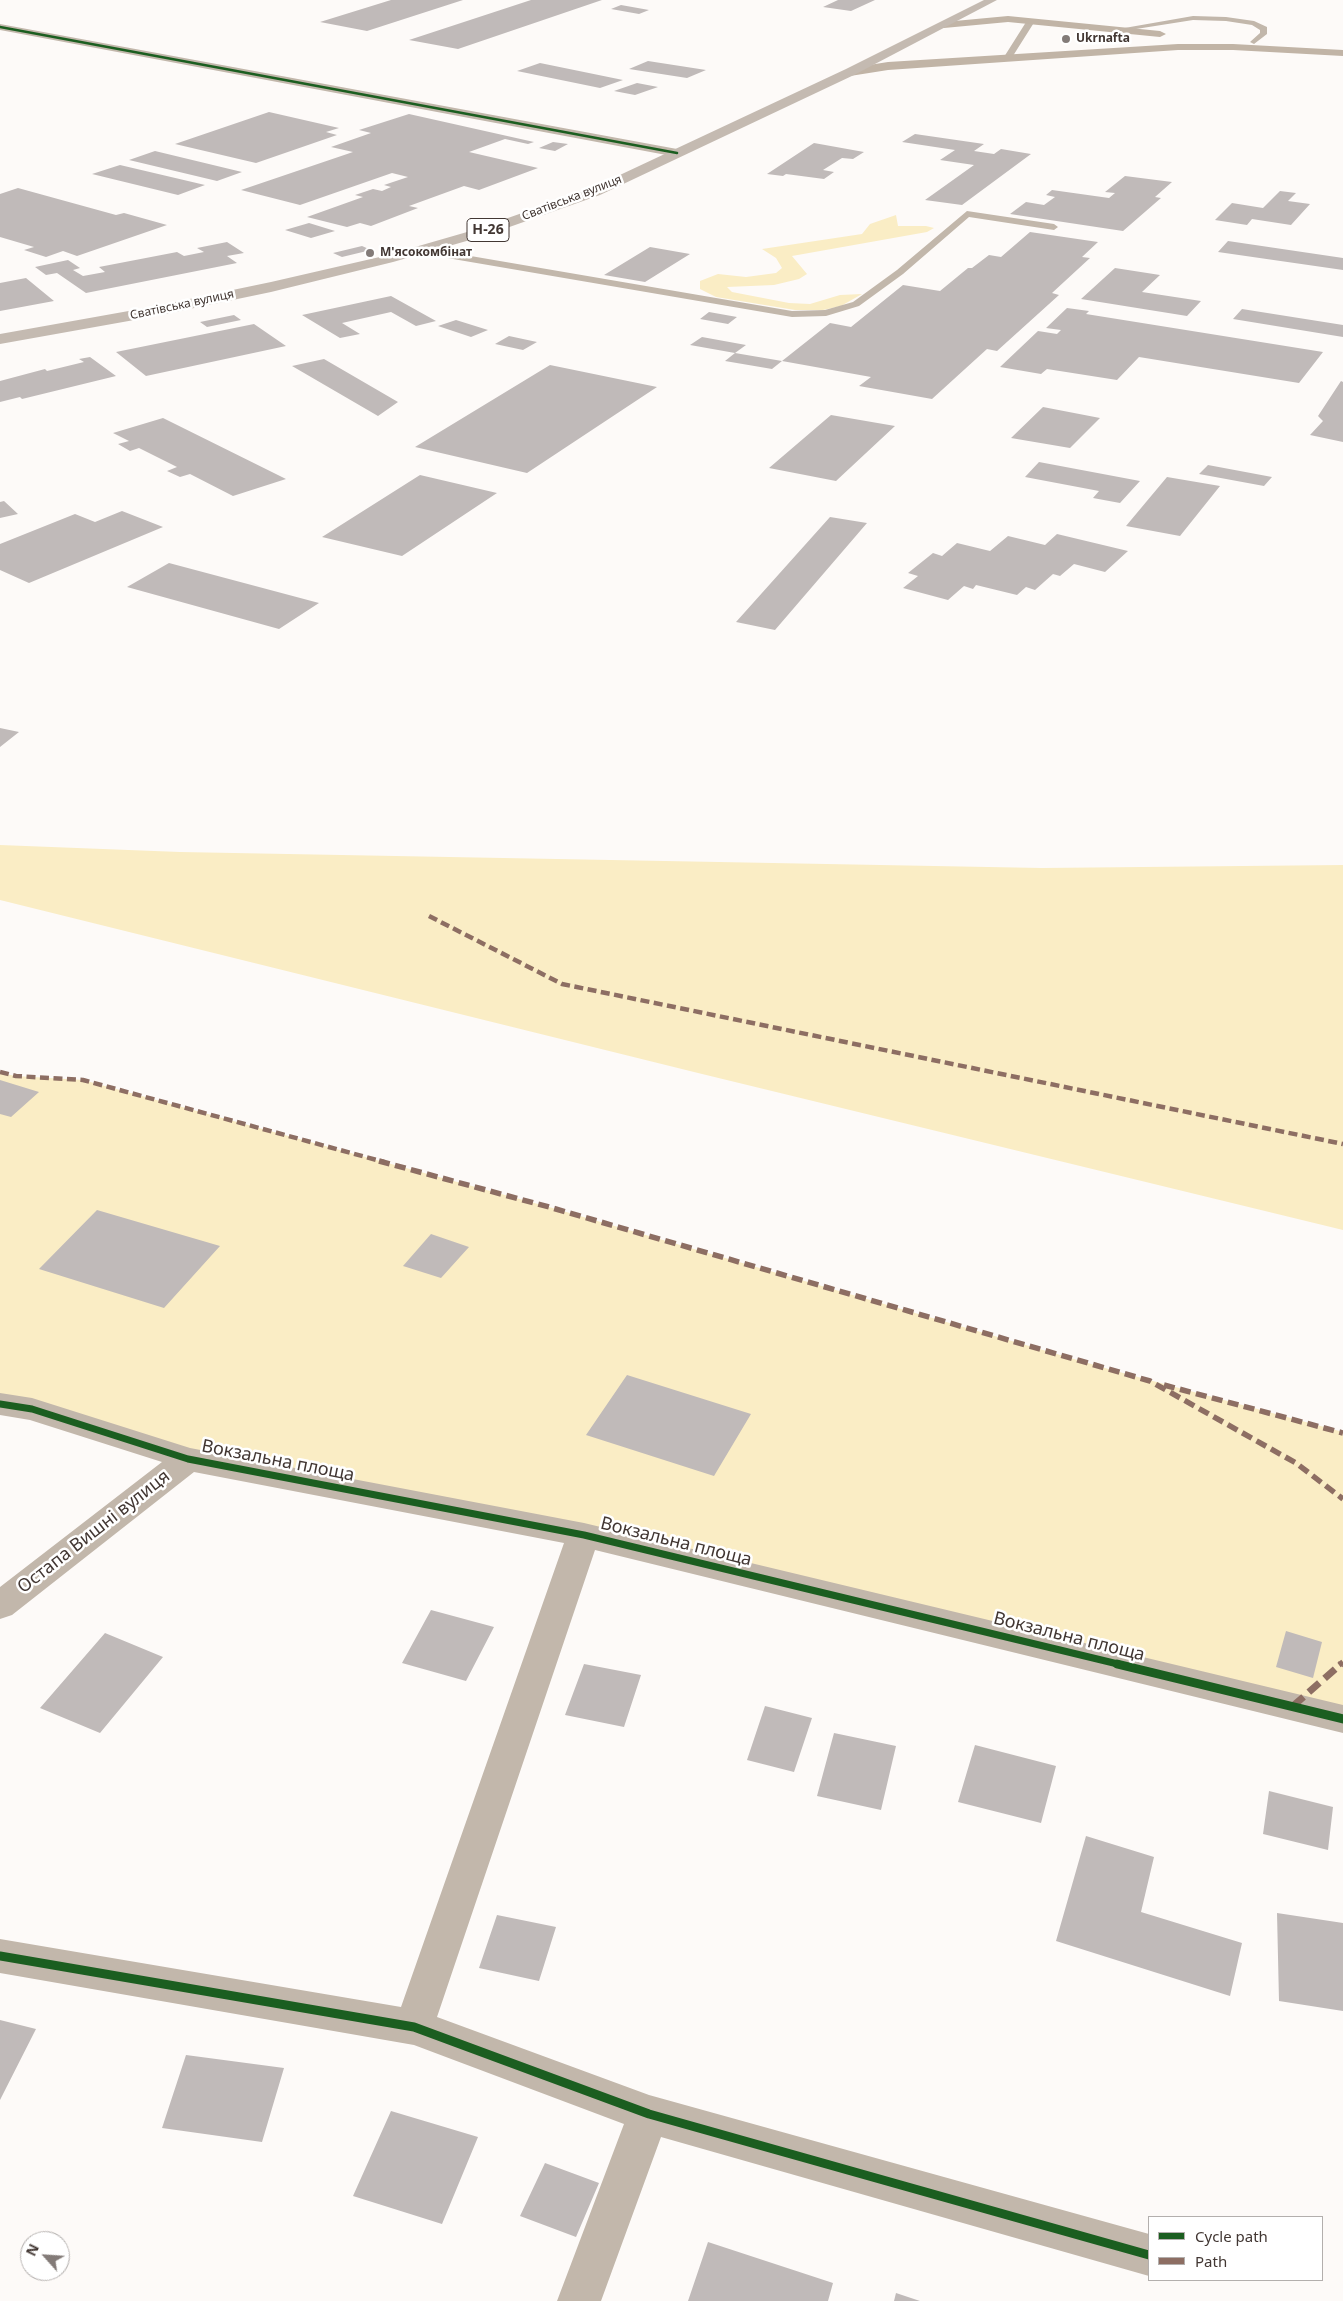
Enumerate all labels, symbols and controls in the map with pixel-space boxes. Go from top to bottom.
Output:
place label: Ukrnafta [1076,32,1130,46]
marker: Ukrnafta [1060,33,1072,45]
street label: Сватівська вулиця [520,172,624,224]
road number: Н-26 [467,218,509,242]
place label: М'ясокомбінат [380,246,472,260]
marker: М'ясокомбінат [364,247,376,259]
street label: Сватівська вулиця [129,287,235,323]
street label: Вокзальна площа [200,1436,356,1486]
street label: Остапа Вишні вулиця [14,1466,174,1598]
street label: Вокзальна площа [598,1513,754,1571]
street label: Вокзальна площа [991,1608,1147,1666]
legend [1148,2216,1323,2281]
text: Cycle path [1195,2226,1268,2246]
north arrow [20,2231,70,2281]
text: N [21,2240,43,2259]
text: Path [1195,2251,1227,2271]

